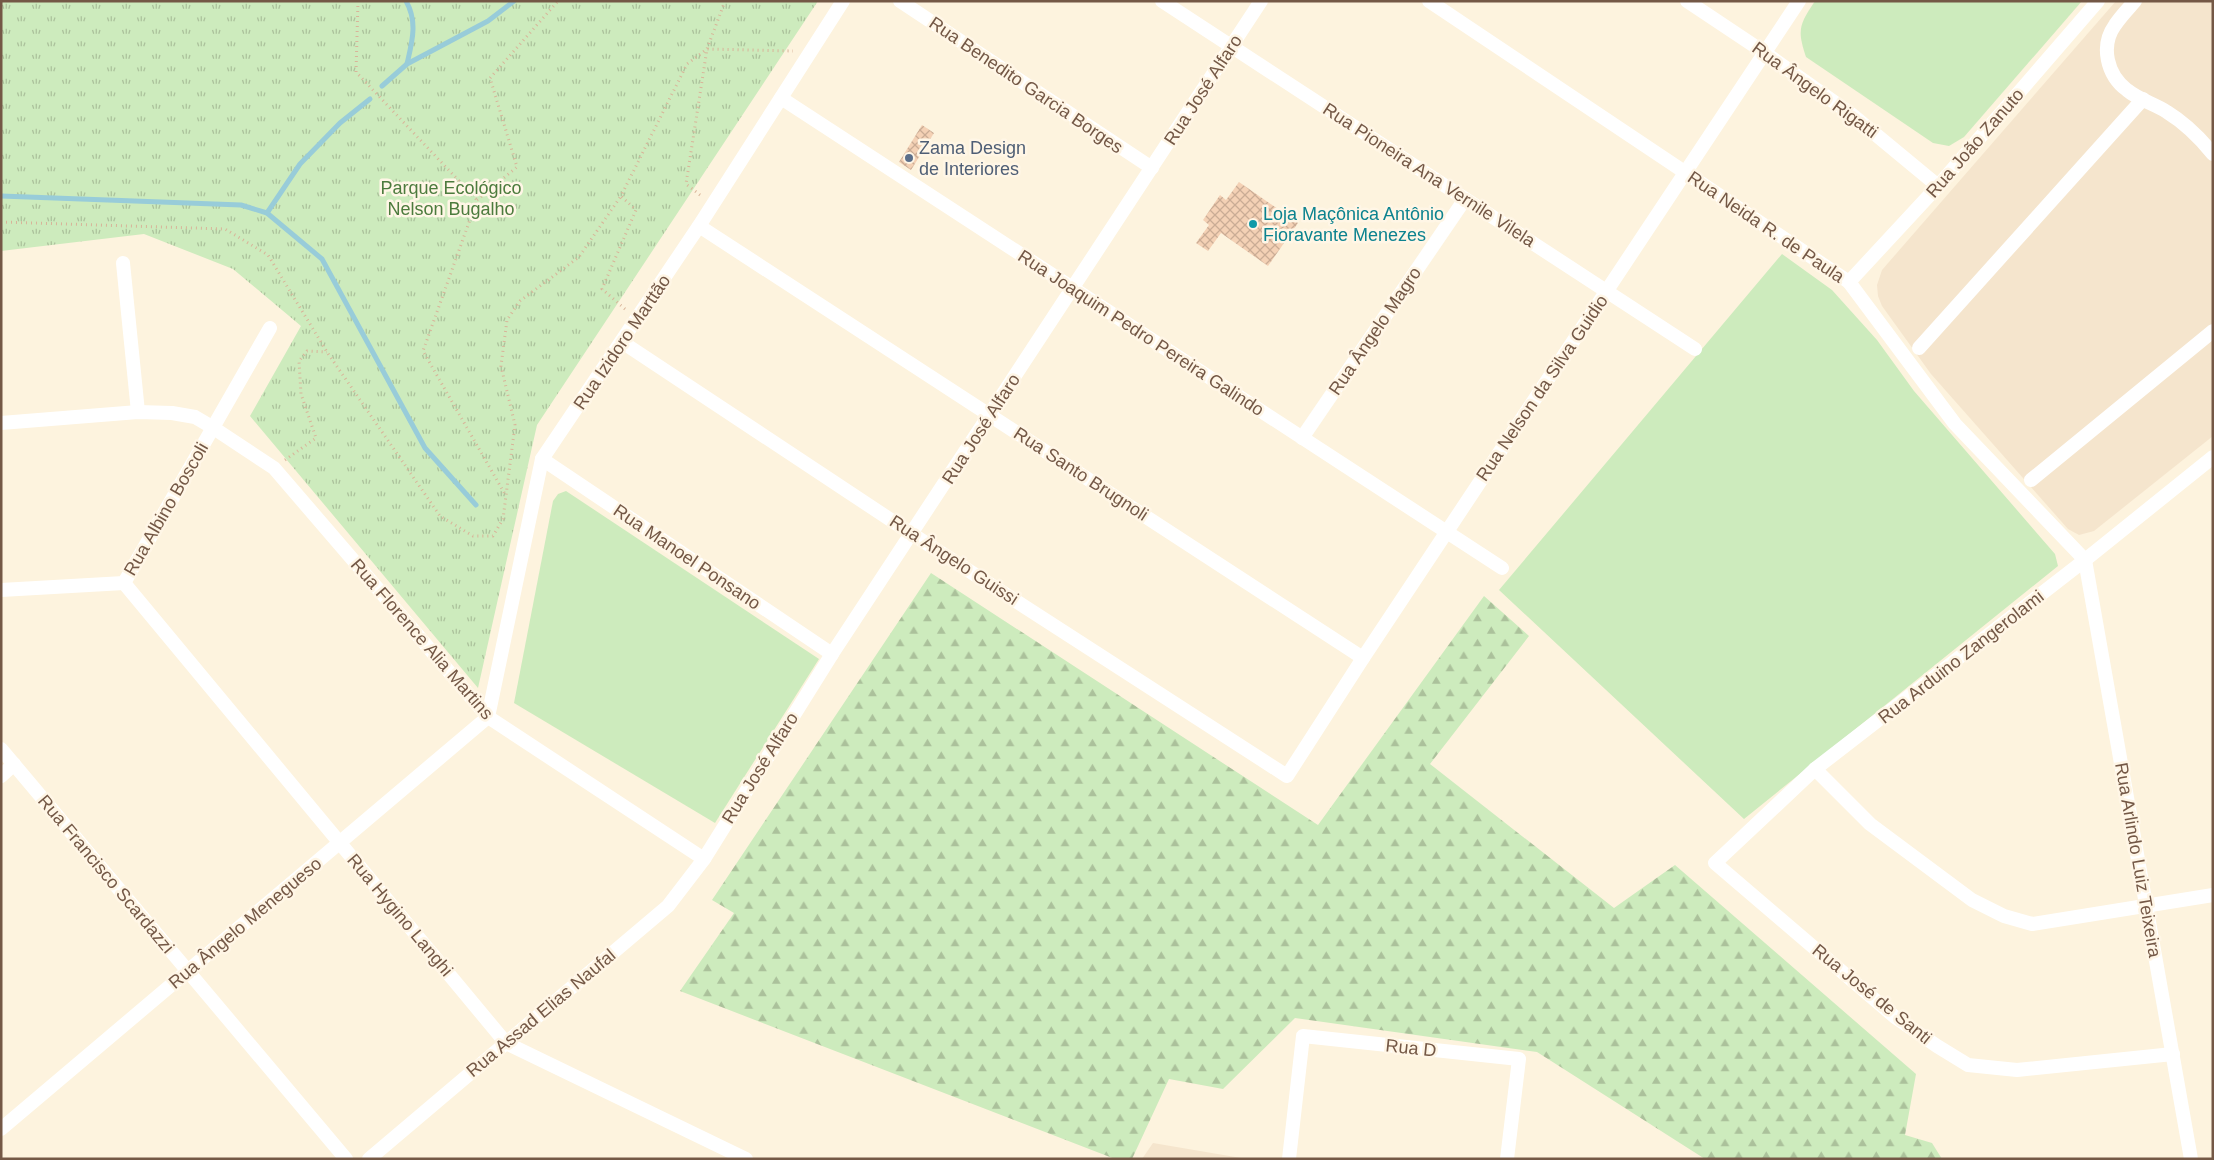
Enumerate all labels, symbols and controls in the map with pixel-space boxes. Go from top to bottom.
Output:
street label: Rua Benedito Garcia Borges [925,13,1127,157]
street label: Rua José Alfaro [1160,31,1246,149]
street label: Rua Ângelo Rigatti [1748,38,1882,142]
street label: Rua João Zanuto [1922,84,2028,202]
street label: Rua Pioneira Ana Vernile Vilela [1319,99,1540,252]
place label: Zama Design de Interiores [919,138,1026,179]
marker: Zama Design de Interiores [903,152,915,164]
street label: Rua Neida R. de Paula [1684,167,1849,287]
park label: Parque Ecológico Nelson Bugalho [380,178,522,219]
place label: Loja Maçônica Antônio Fioravante Menezes [1263,204,1444,245]
marker: Loja Maçônica Antônio Fioravante Menezes [1247,218,1259,230]
street label: Rua Joaquim Pedro Pereira Galindo [1014,246,1268,420]
street label: Rua Ângelo Magro [1325,263,1425,399]
street label: Rua Izidoro Marttão [570,271,674,413]
street label: Rua Nelson da Silva Guidio [1472,291,1612,485]
street label: Rua José Alfaro [938,370,1024,488]
street label: Rua Santo Brugnoli [1010,423,1152,525]
street label: Rua Albino Boscoli [120,439,212,579]
street label: Rua Manoel Ponsano [610,500,764,614]
street label: Rua Ângelo Guissi [886,511,1022,609]
street label: Rua Florence Alia Martins [347,555,497,723]
street label: Rua Arduino Zangerolami [1874,586,2048,728]
street label: Rua José Alfaro [718,709,802,827]
street label: Rua Arlindo Luiz Teixeira [2111,761,2165,960]
street label: Rua Francisco Scardazzi [34,791,178,957]
street label: Rua Hygino Langhi [343,850,457,980]
street label: Rua Ângelo Menegueso [165,853,325,993]
street label: Rua José de Santi [1809,940,1935,1048]
street label: Rua Assad Elias Naufal [463,945,619,1081]
street label: Rua D [1385,1035,1437,1061]

